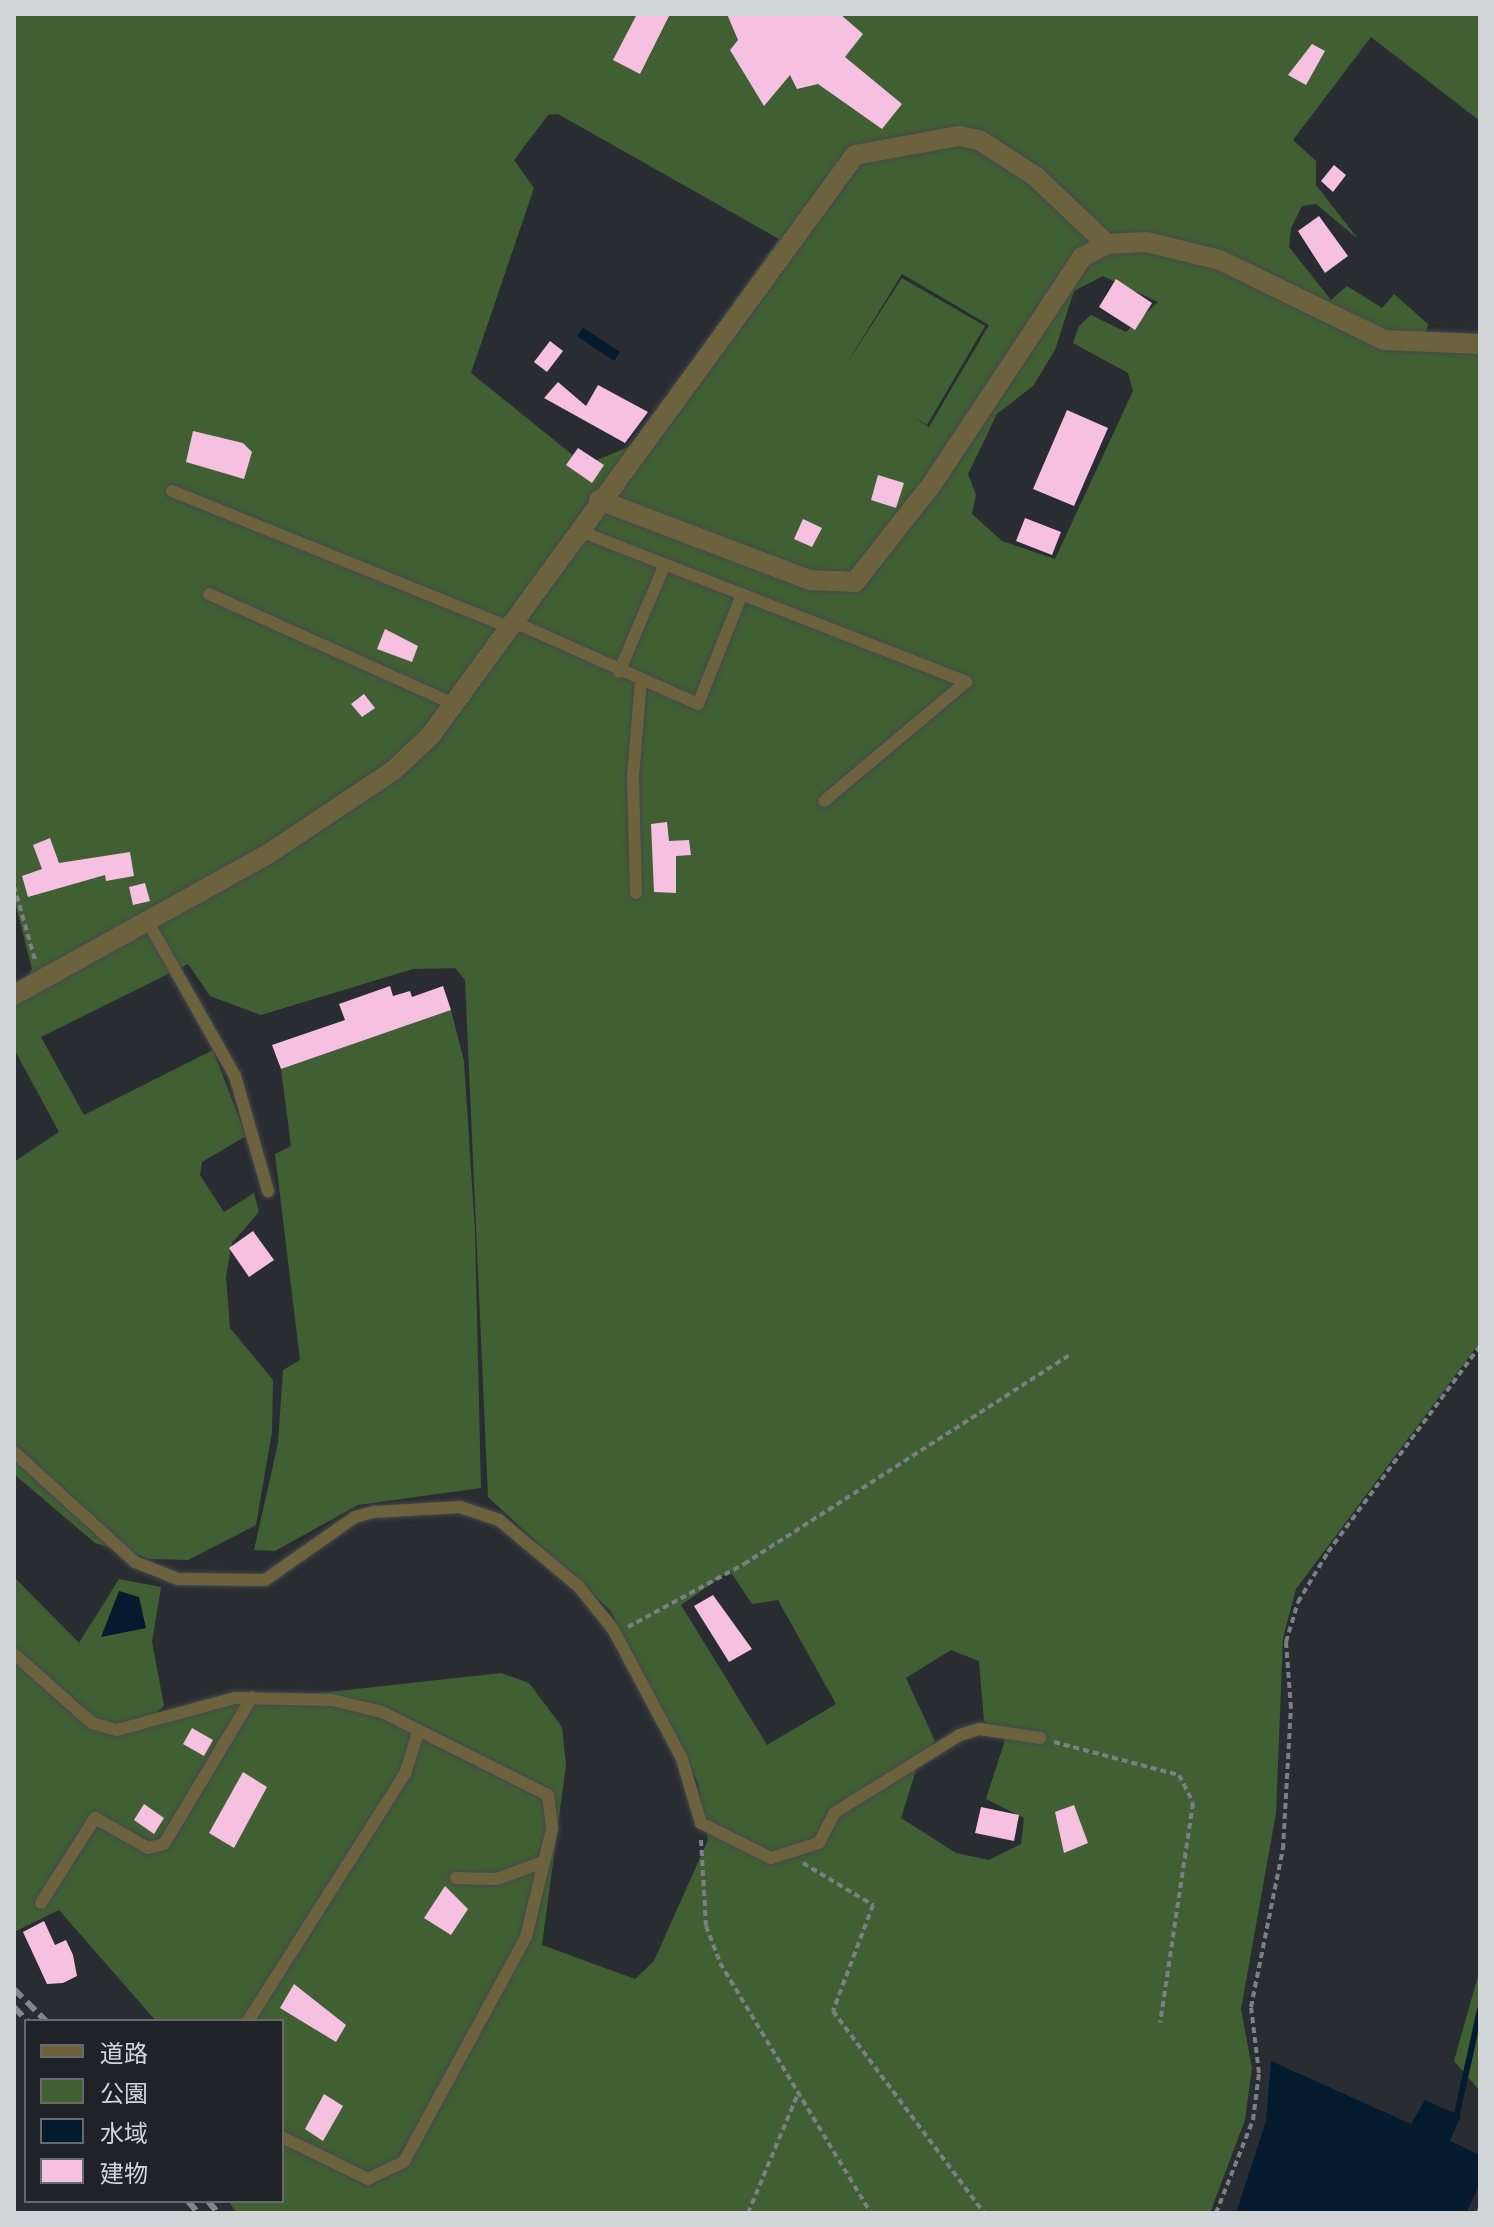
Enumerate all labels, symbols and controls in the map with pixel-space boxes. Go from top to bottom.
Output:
legend [24,2019,284,2203]
text: 道路 [100,2040,148,2068]
text: 公園 [100,2080,148,2108]
text: 水域 [100,2120,148,2148]
text: 建物 [100,2160,148,2188]

